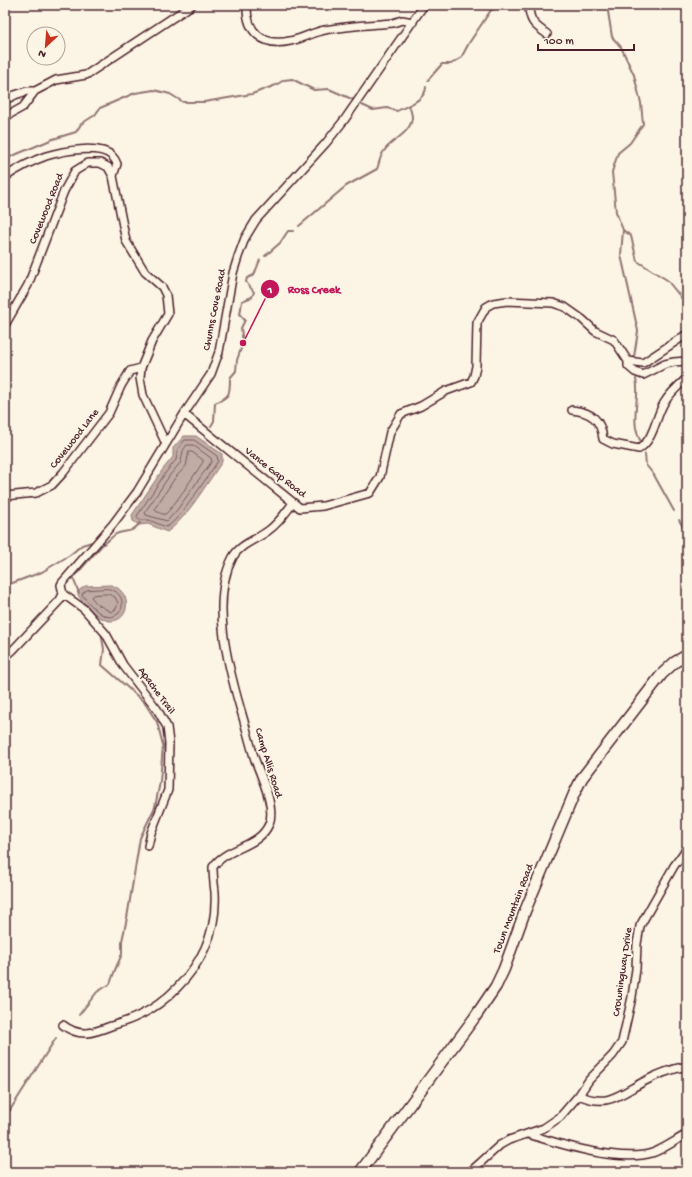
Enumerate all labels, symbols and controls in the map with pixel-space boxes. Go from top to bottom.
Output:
north arrow [26,26,66,66]
scale bar [538,26,634,52]
text: 100 m [543,35,574,49]
text: N [37,46,48,60]
street label: Covewood Road [27,170,67,246]
street label: Chunns Cove Road [201,267,229,352]
callout: Ross Creek [260,277,349,301]
text: 1 [267,284,273,298]
text: Ross Creek [287,284,342,298]
street label: Covewood Lane [48,407,102,471]
street label: Vance Gap Road [241,445,309,502]
street label: Apache Trail [135,665,177,717]
street label: Camp Allis Road [252,727,285,801]
street label: Town Mountain Road [491,861,537,956]
street label: Crowningway Drive [611,926,635,1017]

